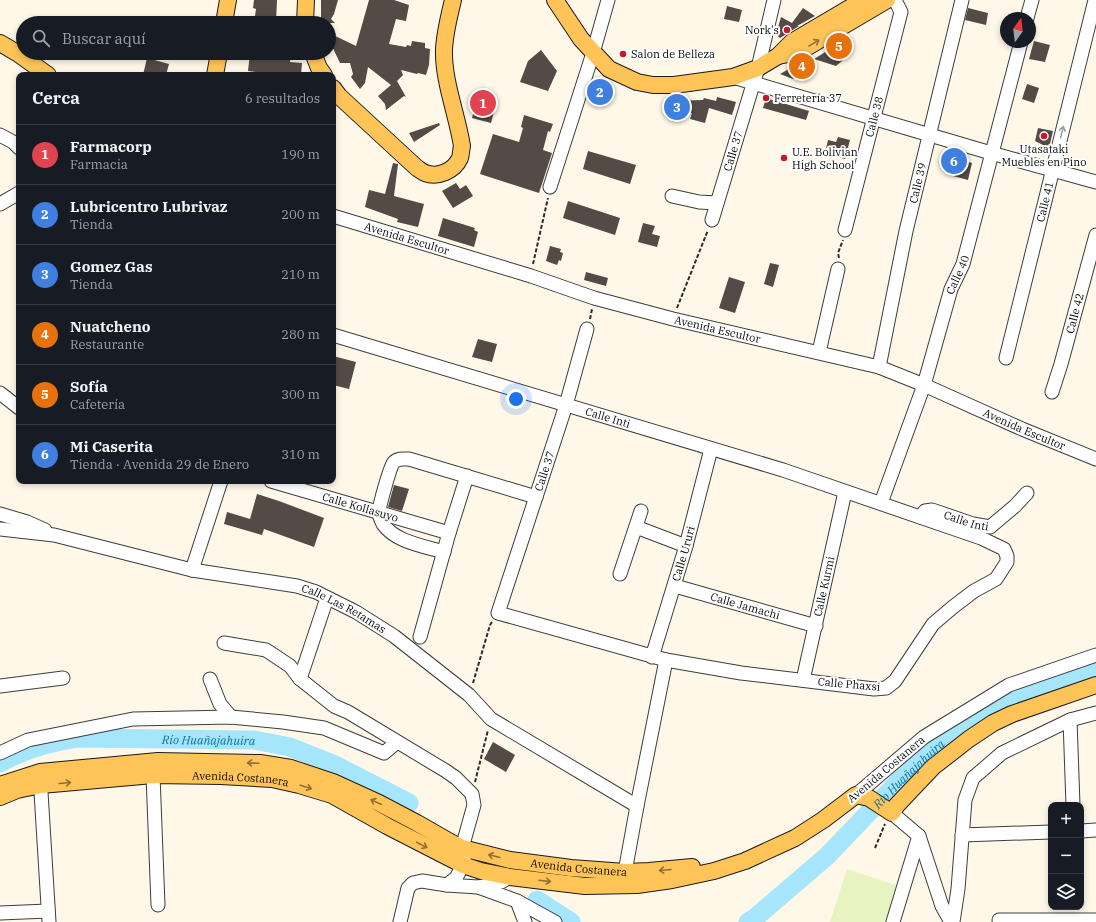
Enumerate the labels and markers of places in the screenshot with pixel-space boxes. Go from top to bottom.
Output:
place label: Nork's [745,23,779,37]
marker: Nork's [782,25,792,35]
pin: 5 [826,31,852,61]
place label: Salon de Belleza [631,47,715,61]
marker: Salon de Belleza [618,49,628,59]
pin: 4 [789,51,815,81]
pin: 2 [587,77,613,107]
pin: 1 [470,88,496,118]
place label: Ferretería 37 [774,91,842,105]
pin: 3 [664,92,690,122]
marker: Ferretería 37 [761,93,771,103]
marker: Utasataki Muebles en Pino [1039,131,1049,141]
place label: Utasataki Muebles en Pino [1001,142,1087,169]
place label: U.E. Bolivian High School [792,145,858,172]
pin: 6 [941,146,967,176]
marker: U.E. Bolivian High School [779,153,789,163]

